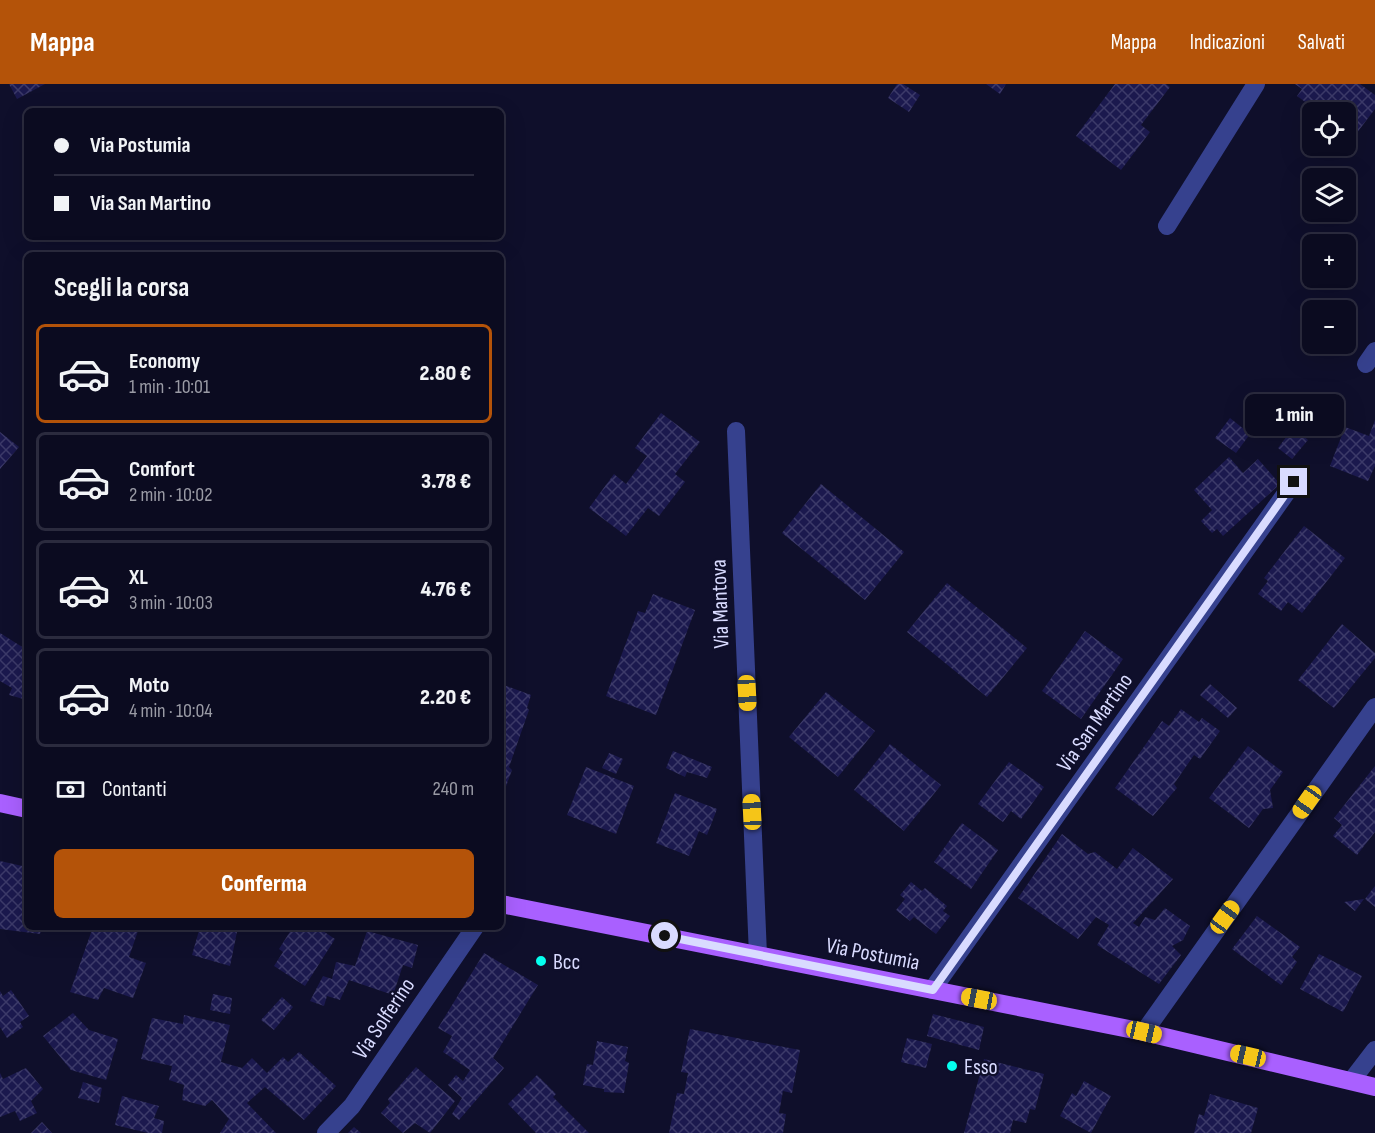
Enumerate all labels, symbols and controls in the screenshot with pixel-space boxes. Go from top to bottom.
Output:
text: Mappa [30,26,95,59]
text: Mappa [1111,30,1157,55]
text: Indicazioni [1190,30,1265,55]
text: Salvati [1298,30,1345,55]
map controls [1302,102,1356,354]
button: locate [1302,102,1356,156]
text: Via Postumia [90,132,191,159]
button: layers [1302,168,1356,222]
text: Via San Martino [90,190,211,217]
button: + [1302,234,1356,288]
text: Scegli la corsa [54,272,189,304]
button: − [1302,300,1356,354]
icon: car [57,347,111,401]
text: Economy [129,348,200,375]
text: 2.80 € [419,360,471,387]
text: 1 min · 10:01 [129,375,210,399]
callout: 1 min [1244,395,1344,437]
text: 1 min [1275,403,1314,427]
icon: car [57,455,111,509]
text: Comfort [129,456,195,483]
text: 3.78 € [421,468,471,495]
route end [1280,468,1307,495]
text: 2 min · 10:02 [129,483,212,507]
street label: Via Mantova [705,559,736,649]
icon: car [57,563,111,617]
text: XL [129,564,148,591]
text: 4.76 € [420,576,471,603]
text: 3 min · 10:03 [129,591,213,615]
street label: Via San Martino [1051,668,1139,777]
icon: car [57,671,111,725]
text: Moto [129,672,169,699]
car [737,675,757,711]
text: 2.20 € [420,684,471,711]
text: 4 min · 10:04 [129,699,213,723]
icon: cash [54,773,87,806]
text: Contanti [102,776,167,803]
text: 240 m [433,777,474,801]
car [1289,782,1325,822]
car [742,794,762,830]
button: Conferma [54,849,474,918]
car [1207,897,1243,937]
route start [651,922,678,949]
street label: Via Postumia [824,932,922,977]
place label: Bcc [553,949,580,976]
marker: Bcc [534,954,548,968]
street label: Via Solferino [347,973,421,1065]
car [960,987,998,1011]
car [1124,1019,1164,1045]
car [1228,1043,1268,1069]
place label: Esso [964,1054,998,1081]
marker: Esso [945,1059,959,1073]

